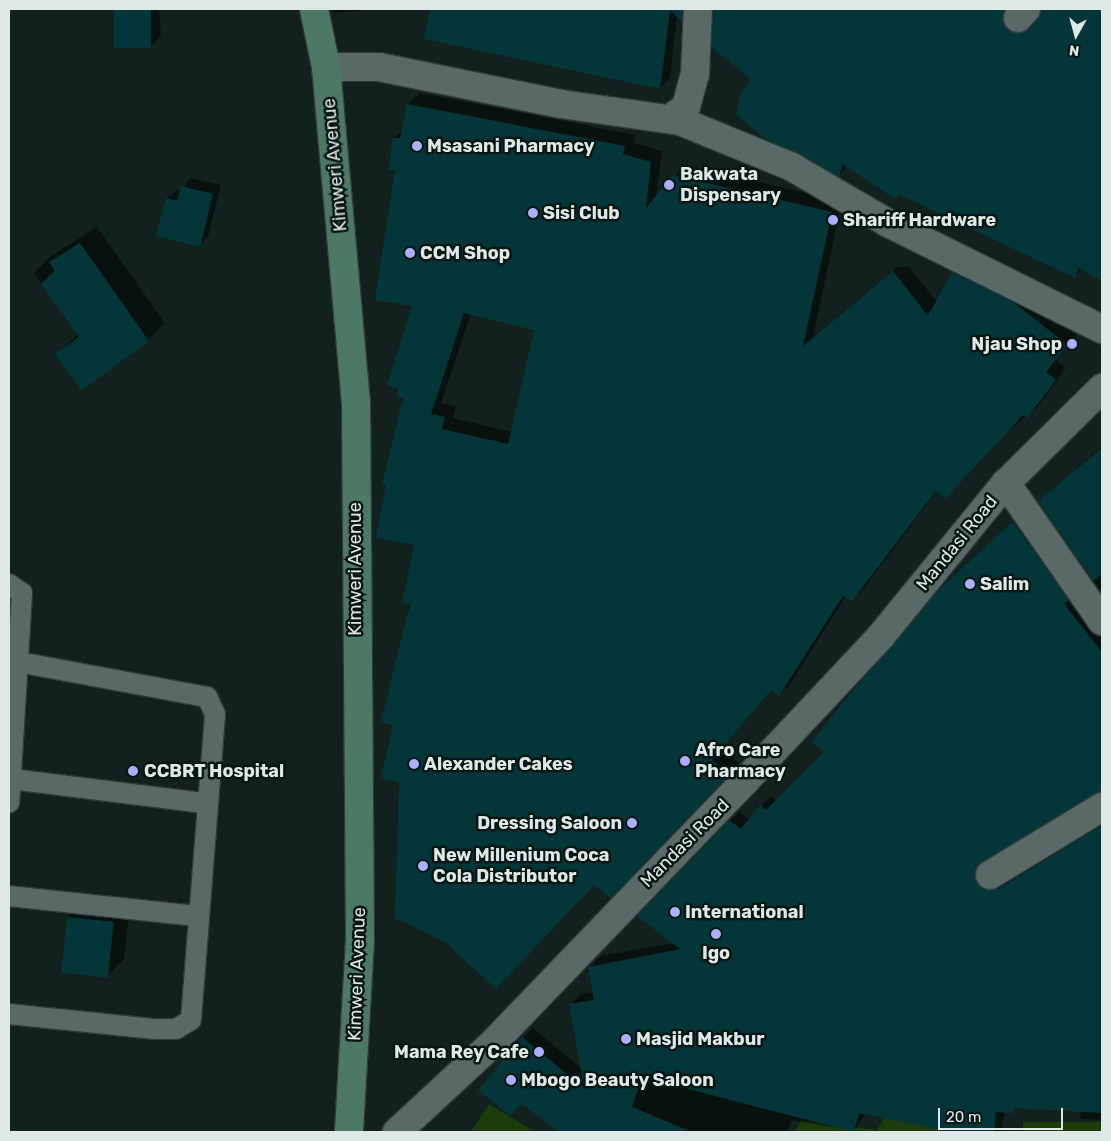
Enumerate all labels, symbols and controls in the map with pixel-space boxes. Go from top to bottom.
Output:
north arrow [1051,10,1101,60]
text: N [1068,41,1080,59]
street label: Kimweri Avenue [318,97,352,233]
place label: Msasani Pharmacy [427,135,594,157]
marker: Msasani Pharmacy [411,140,423,152]
place label: Bakwata Dispensary [680,164,781,206]
marker: Bakwata Dispensary [662,178,676,192]
place label: Sisi Club [543,202,620,224]
marker: Sisi Club [527,207,539,219]
place label: Shariff Hardware [843,209,997,231]
marker: Shariff Hardware [827,214,839,226]
place label: CCM Shop [420,242,510,264]
marker: CCM Shop [404,247,416,259]
place label: Njau Shop [971,333,1062,355]
marker: Njau Shop [1066,338,1078,350]
street label: Mandasi Road [912,491,1002,595]
street label: Kimweri Avenue [344,502,366,636]
place label: Salim [980,573,1029,595]
marker: Salim [964,578,976,590]
place label: Afro Care Pharmacy [695,740,786,782]
place label: Alexander Cakes [424,753,573,775]
marker: Afro Care Pharmacy [679,755,691,767]
marker: Alexander Cakes [408,758,420,770]
place label: CCBRT Hospital [144,760,284,782]
marker: CCBRT Hospital [126,764,140,778]
street label: Mandasi Road [636,794,734,892]
place label: Dressing Saloon [477,812,622,834]
marker: Dressing Saloon [626,817,638,829]
place label: New Millenium Coca Cola Distributor [433,845,610,888]
marker: New Millenium Coca Cola Distributor [417,860,429,872]
place label: International [685,901,804,923]
marker: International [669,906,681,918]
street label: Kimweri Avenue [344,907,370,1041]
marker: Igo [710,928,722,940]
place label: Igo [702,942,730,964]
place label: Masjid Makbur [636,1028,764,1050]
marker: Masjid Makbur [620,1033,632,1045]
place label: Mama Rey Cafe [394,1041,529,1063]
marker: Mama Rey Cafe [533,1046,545,1058]
place label: Mbogo Beauty Saloon [521,1069,714,1091]
marker: Mbogo Beauty Saloon [505,1074,517,1086]
scale bar [941,1098,1066,1130]
text: 20 m [946,1108,981,1126]

